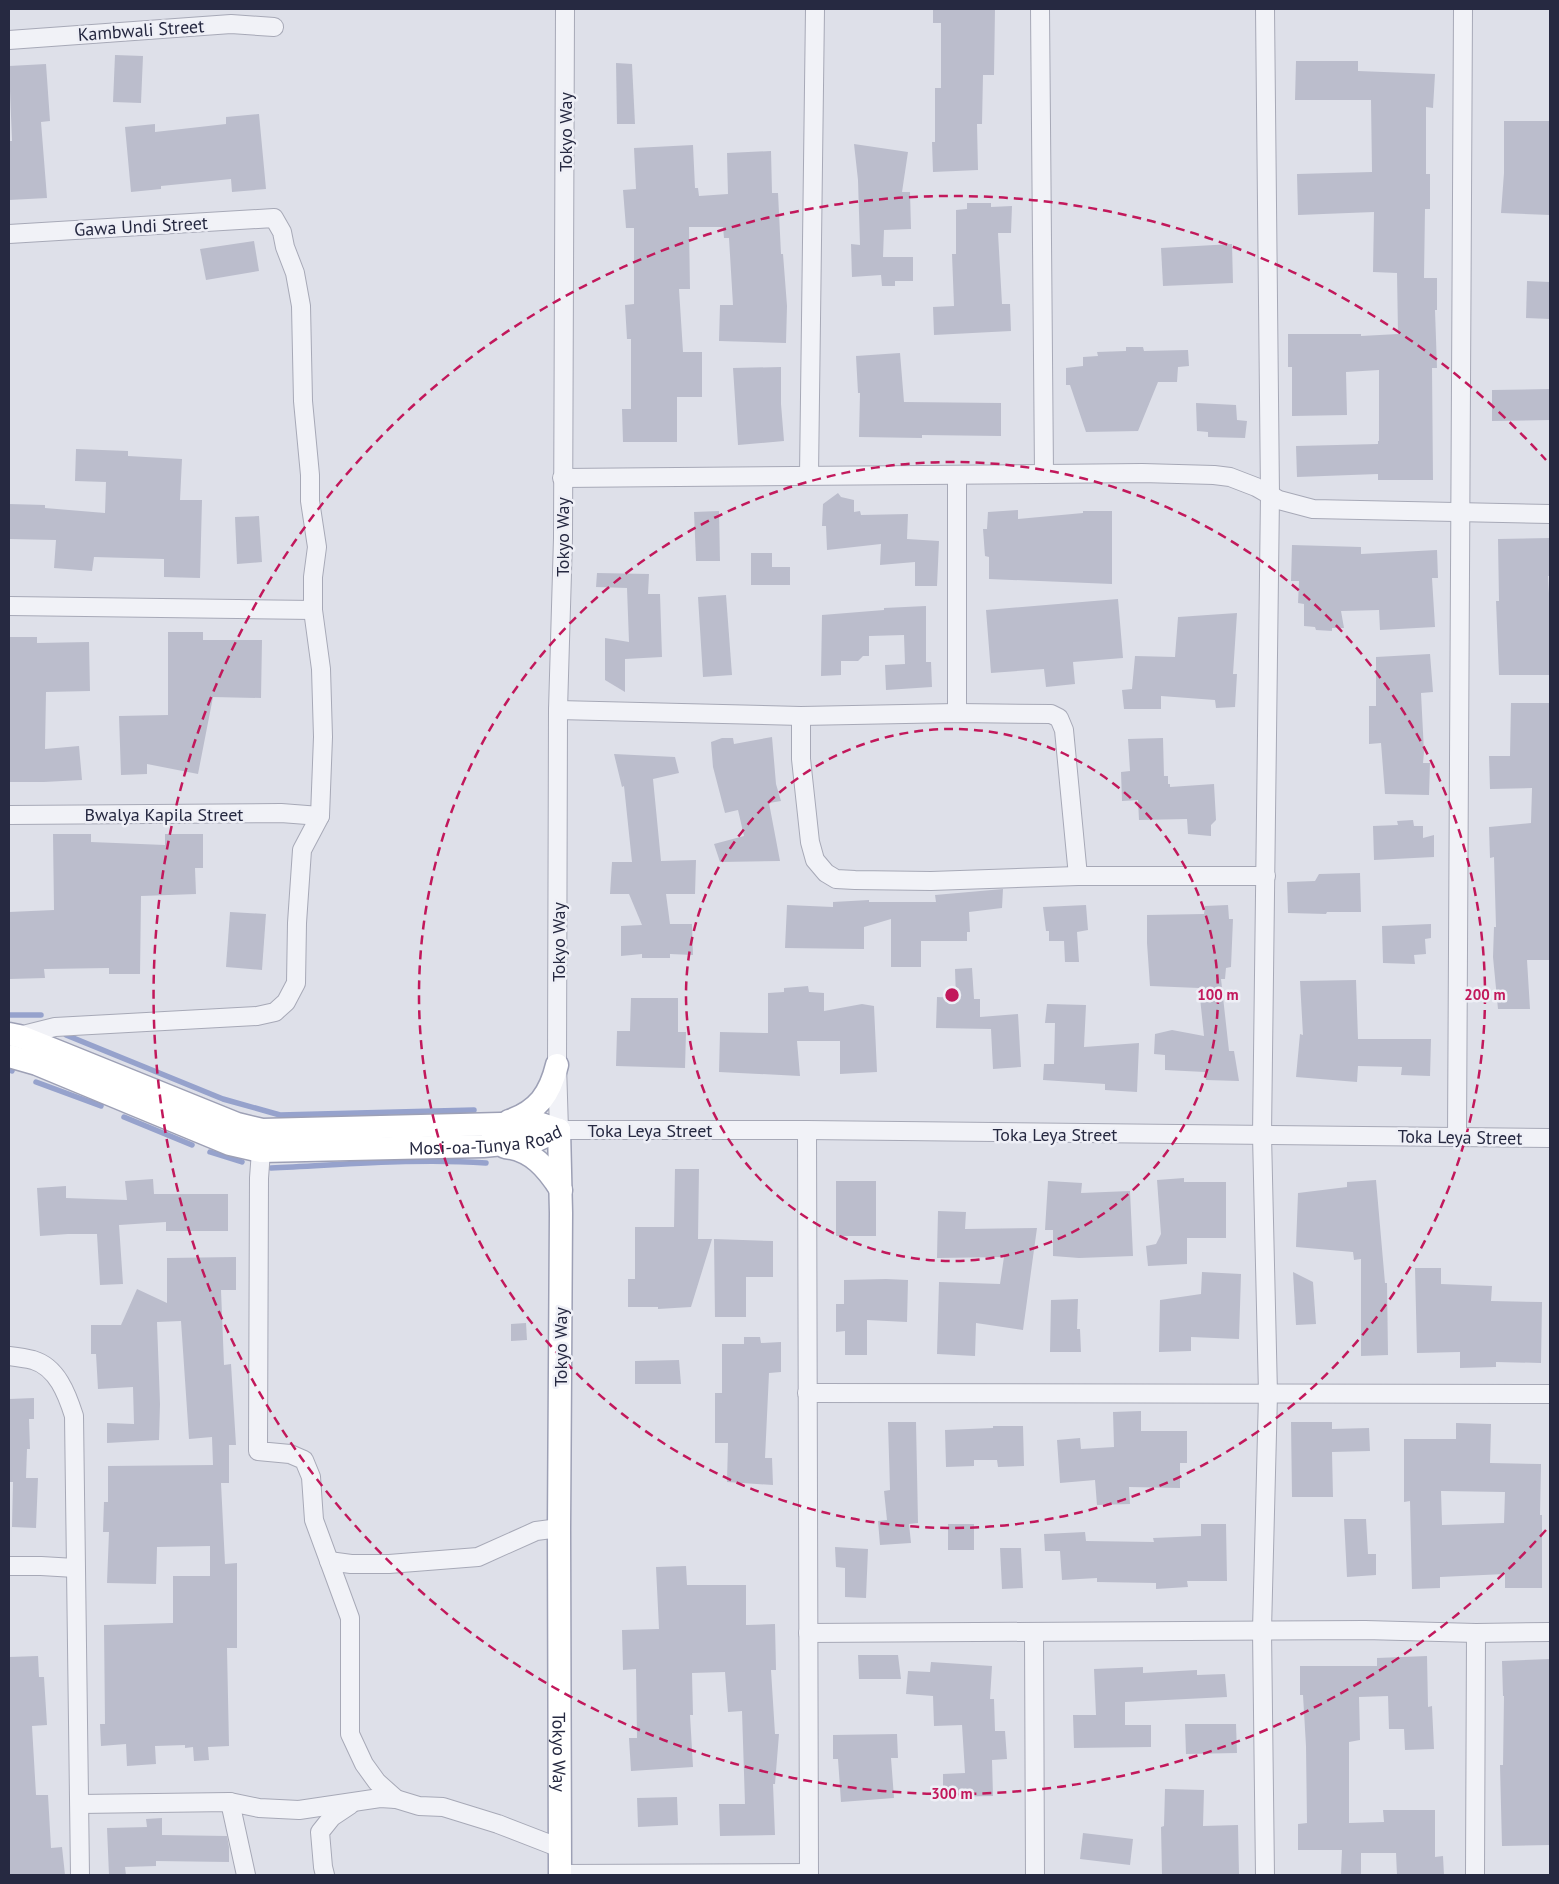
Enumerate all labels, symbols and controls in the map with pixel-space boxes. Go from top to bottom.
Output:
street label: Kambwali Street [77,14,205,46]
street label: Tokyo Way [554,92,577,172]
street label: Gawa Undi Street [74,211,208,241]
street label: Tokyo Way [551,497,574,577]
street label: Bwalya Kapila Street [85,803,243,826]
street label: Tokyo Way [547,902,570,982]
text: 100 m [1197,985,1239,1004]
text: 200 m [1464,985,1506,1004]
centre of rings [943,986,961,1004]
street label: Mosi-oa-Tunya Road [409,1119,565,1159]
street label: Toka Leya Street [588,1119,712,1142]
street label: Toka Leya Street [993,1123,1117,1146]
street label: Toka Leya Street [1397,1124,1523,1150]
street label: Tokyo Way [549,1307,572,1387]
street label: Tokyo Way [548,1712,571,1792]
text: 300 m [931,1784,973,1803]

